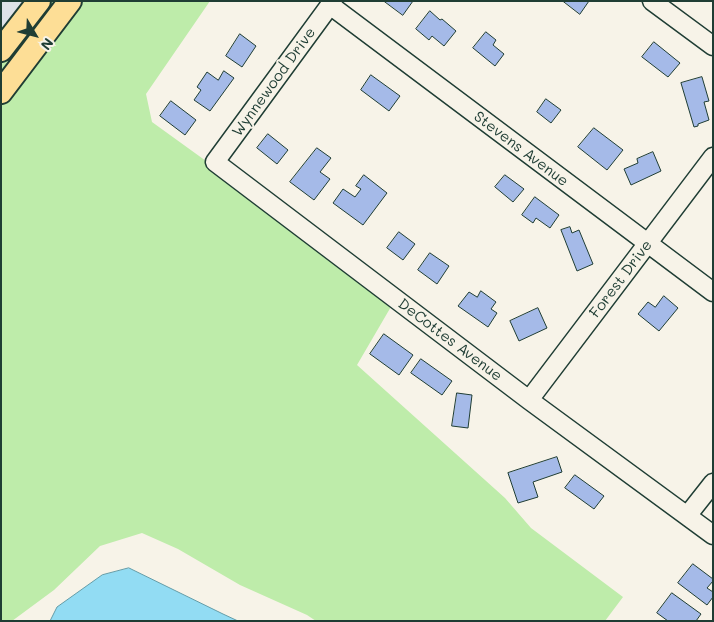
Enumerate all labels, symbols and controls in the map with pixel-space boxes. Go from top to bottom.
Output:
north arrow [10,10,60,60]
street label: Wynnewood Drive [228,24,320,140]
text: N [37,34,58,54]
street label: Stevens Avenue [470,108,572,190]
street label: Forest Drive [586,237,656,321]
street label: DeCottes Avenue [394,295,506,385]

